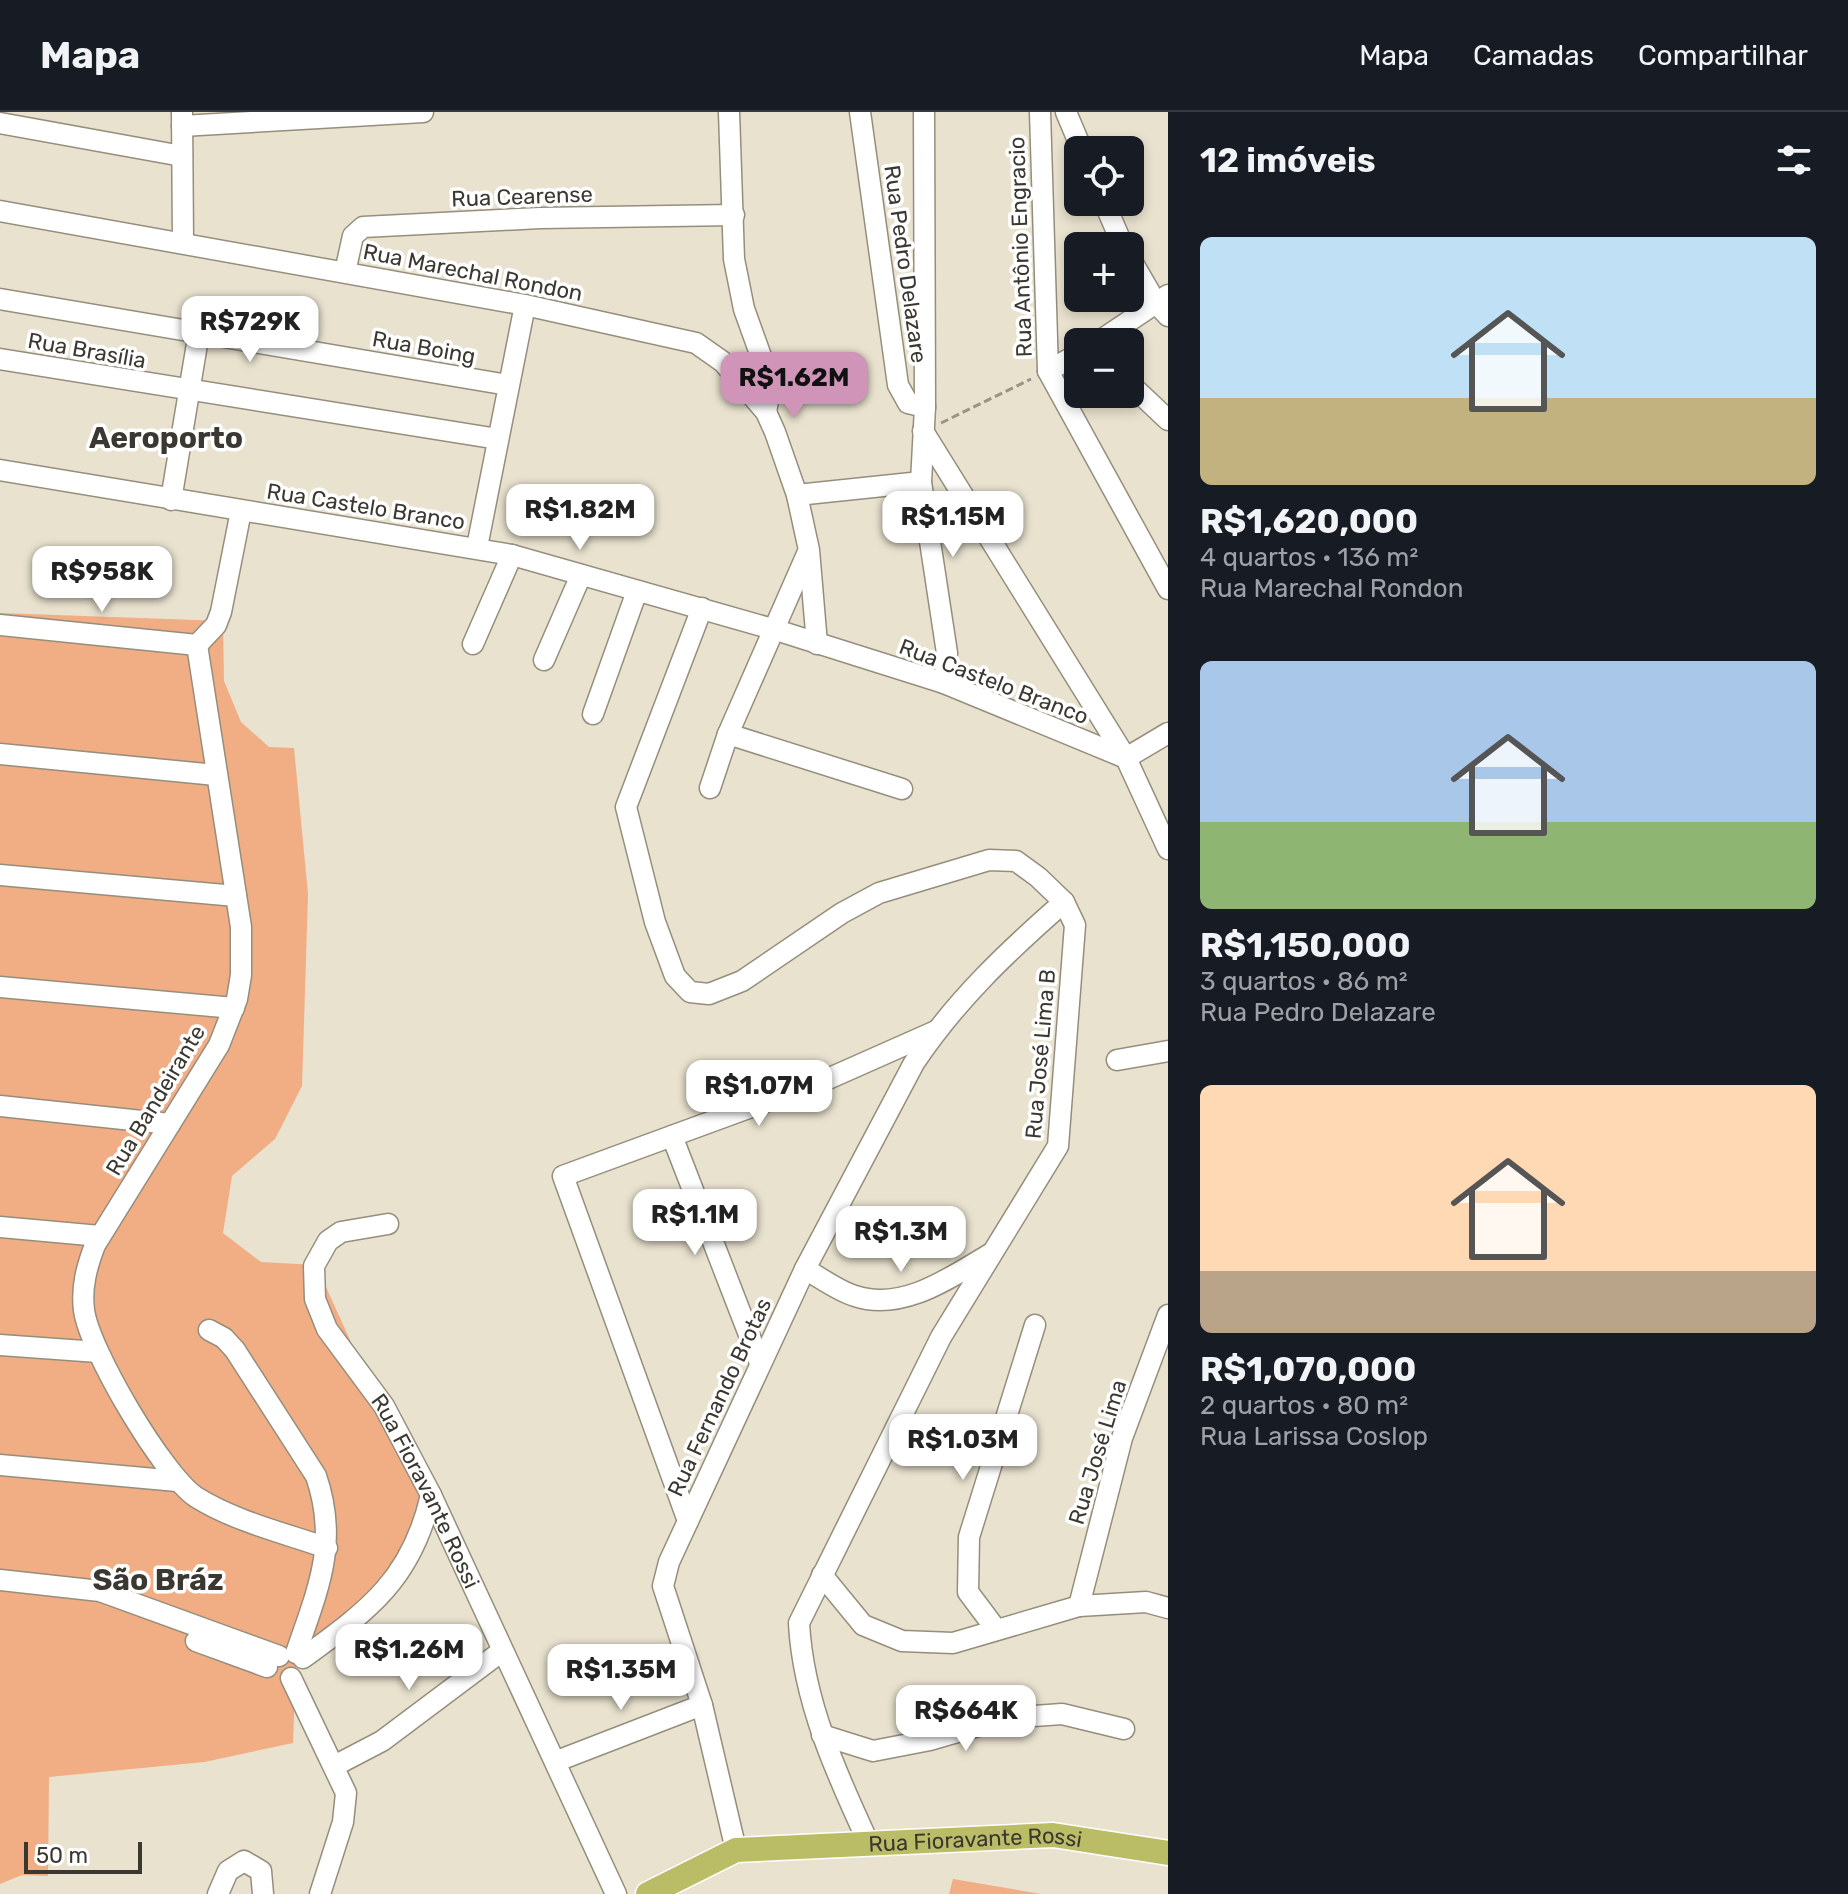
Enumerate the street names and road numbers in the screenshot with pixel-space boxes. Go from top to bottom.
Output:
street label: Rua Antônio Engracio [1003,136,1038,358]
street label: Rua Pedro Delazare [878,163,933,365]
street label: Rua Cearense [451,181,593,212]
street label: Rua Marechal Rondon [361,238,585,307]
street label: Rua Boing [370,325,478,370]
street label: Rua Brasília [26,327,148,374]
street label: Rua Castelo Branco [265,477,467,536]
street label: Rua Castelo Branco [895,633,1092,730]
street label: Rua José Lima B [1020,968,1061,1140]
street label: Rua Bandeirante [100,1020,211,1180]
street label: Rua Fernando Brotas [662,1294,777,1501]
street label: Rua José Lima [1063,1376,1132,1528]
street label: Rua Fioravante Rossi [365,1388,485,1593]
street label: Rua Fioravante Rossi [868,1822,1084,1858]

